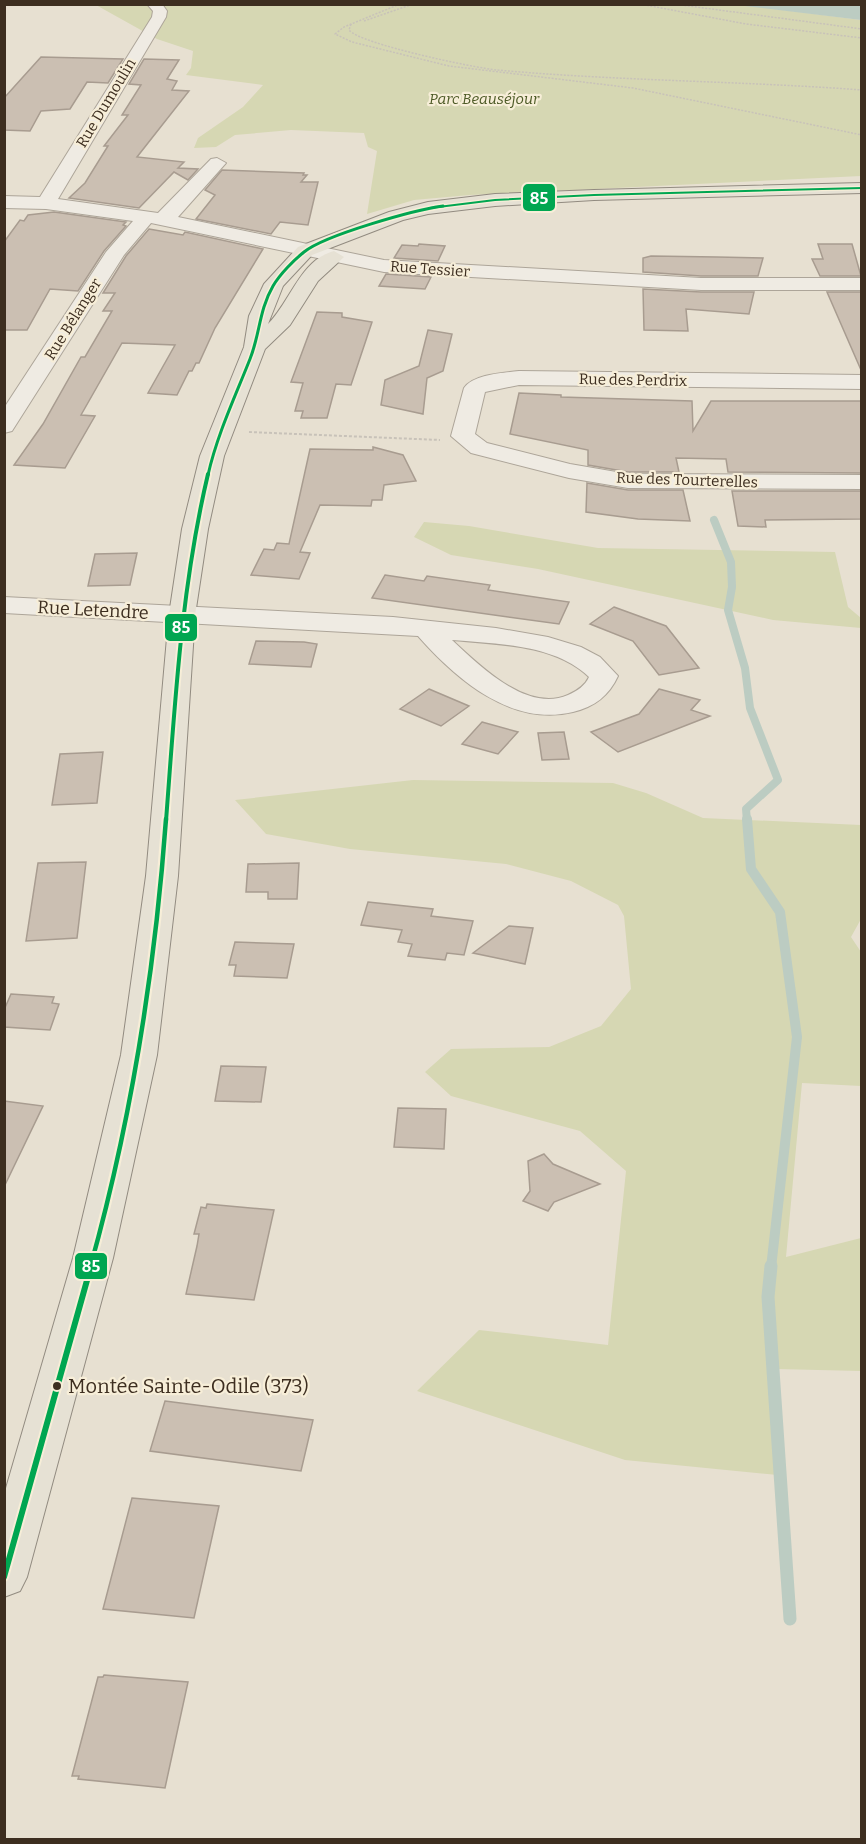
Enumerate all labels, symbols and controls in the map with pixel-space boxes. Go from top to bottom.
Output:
street label: Rue Dumoulin [72,55,140,151]
park label: Parc Beauséjour [429,90,540,108]
line badge: 85 [522,183,556,212]
text: 85 [530,189,548,208]
street label: Rue Tessier [389,257,471,281]
street label: Rue Bélanger [41,275,105,363]
street label: Rue des Perdrix [579,370,688,390]
street label: Rue des Tourterelles [616,469,758,491]
street label: Rue Letendre [37,596,149,624]
line badge: 85 [164,613,198,642]
text: 85 [172,618,190,637]
line badge: 85 [74,1252,108,1280]
text: 85 [82,1257,100,1276]
place label: Montée Sainte-Odile (373) [68,1374,309,1398]
marker: Montée Sainte-Odile (373) [51,1380,63,1392]

